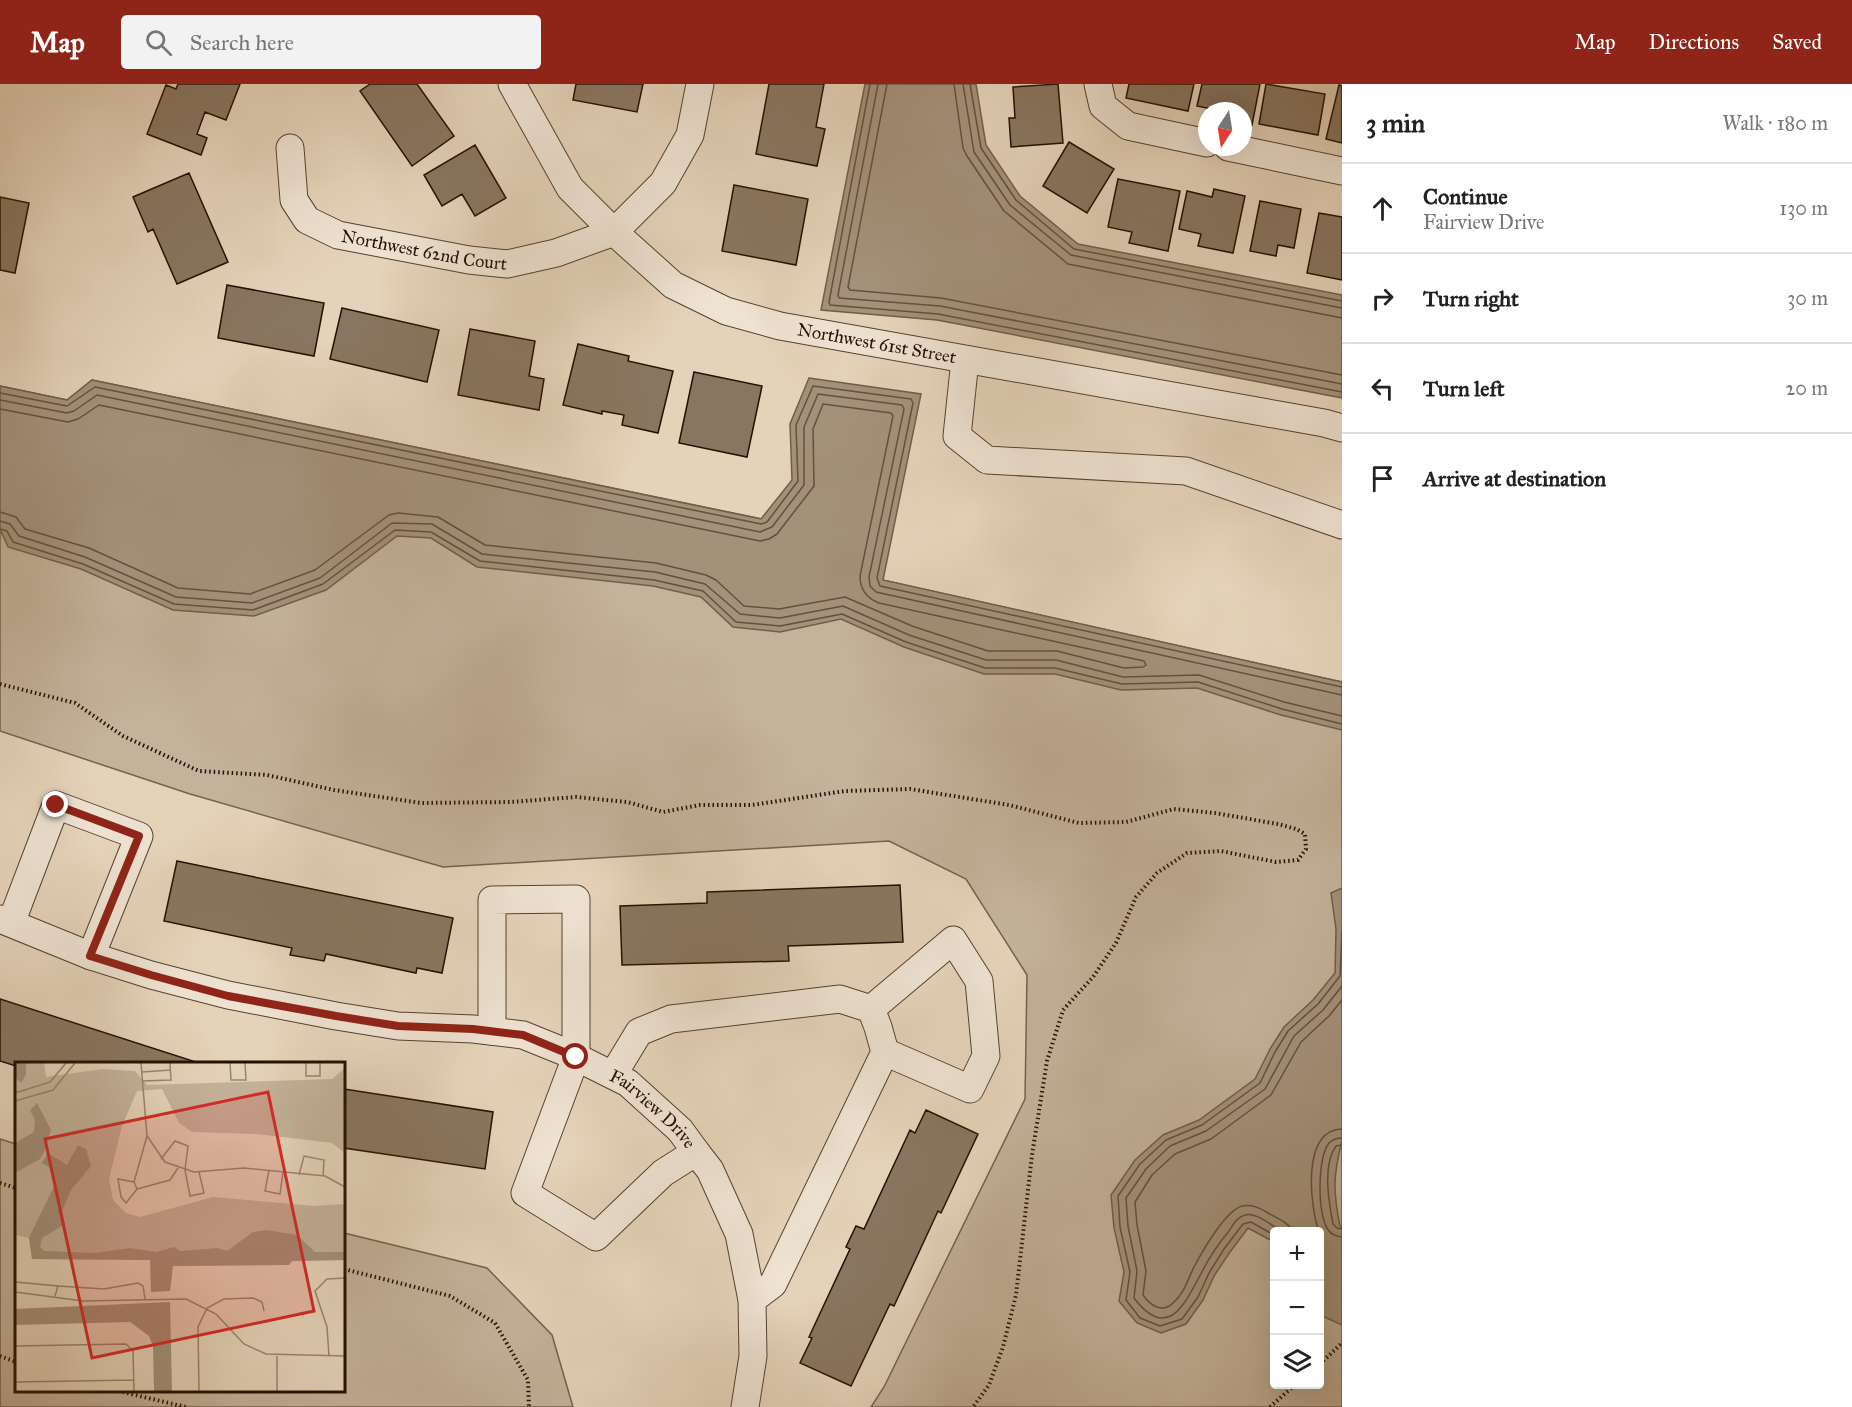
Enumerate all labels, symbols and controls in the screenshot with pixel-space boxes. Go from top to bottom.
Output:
search box [121,15,541,69]
text: Map [30,25,85,60]
icon: search [142,26,175,59]
text: Search here [190,29,294,56]
text: Map [1575,29,1616,55]
text: Directions [1649,29,1739,55]
text: Saved [1772,29,1822,55]
north arrow [1198,102,1252,156]
text: 3 min [1366,107,1425,139]
text: Walk · 180 m [1723,111,1828,135]
text: Continue [1423,183,1508,210]
icon: ahead [1366,192,1399,225]
text: 130 m [1779,196,1828,220]
text: Fairview Drive [1423,210,1544,234]
street label: Northwest 62nd Court [339,225,509,275]
icon: right [1366,282,1399,315]
text: Turn right [1423,285,1519,312]
text: 30 m [1787,286,1828,310]
street label: Northwest 61st Street [796,318,959,368]
icon: left [1366,372,1399,405]
text: Turn left [1423,375,1505,402]
text: 20 m [1785,376,1828,400]
icon: arrive [1366,462,1399,495]
text: Arrive at destination [1423,465,1606,492]
route end [42,791,68,817]
route start [562,1043,588,1069]
inset map [15,1062,345,1392]
street label: Fairview Drive [606,1065,701,1153]
map controls [1270,1227,1324,1389]
button: + [1270,1227,1324,1281]
button: − [1270,1281,1324,1335]
button: layers [1270,1335,1324,1389]

